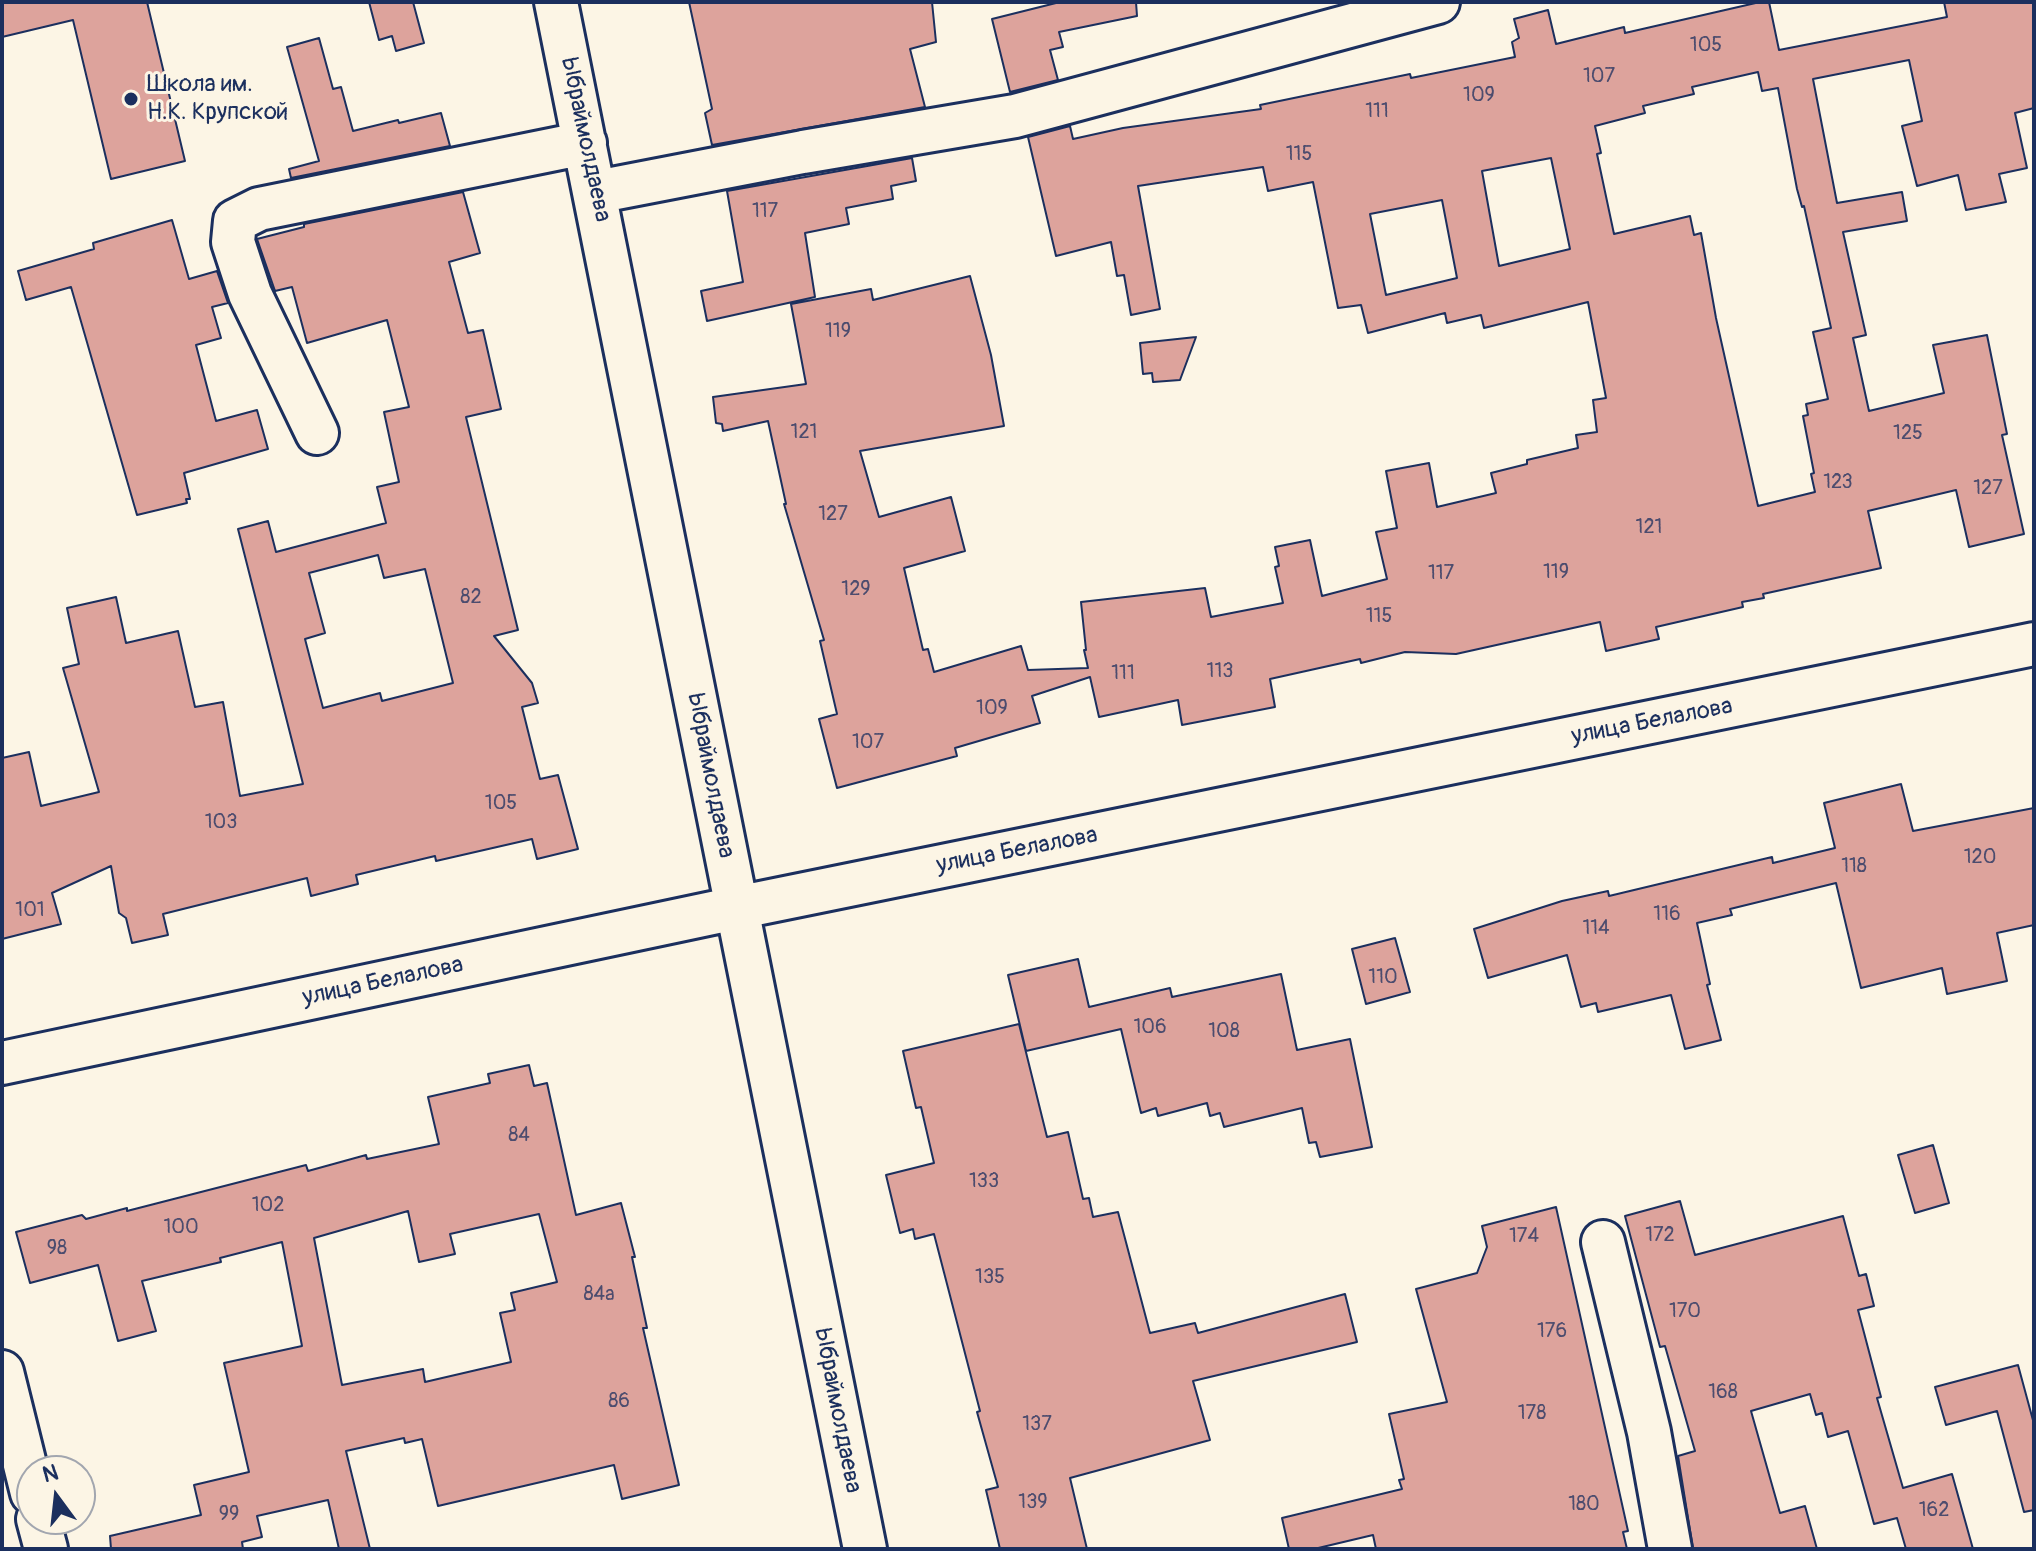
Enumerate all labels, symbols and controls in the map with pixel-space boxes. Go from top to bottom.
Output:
house number: 105 [1690,34,1722,58]
street label: Ыбраймолдаева [554,55,616,225]
house number: 107 [1583,65,1615,89]
place label: Школа им. Н.К. Крупской [147,71,288,127]
house number: 109 [1463,84,1495,108]
marker: Школа им. Н.К. Крупской [122,90,140,108]
house number: 111 [1365,100,1389,124]
house number: 115 [1286,143,1312,167]
house number: 117 [752,200,778,224]
house number: 119 [825,320,851,344]
house number: 121 [791,421,817,445]
house number: 125 [1893,422,1923,446]
house number: 123 [1823,471,1853,495]
house number: 127 [1973,477,2003,501]
house number: 127 [818,503,848,527]
house number: 121 [1636,516,1662,540]
house number: 119 [1543,561,1569,585]
house number: 117 [1428,562,1454,586]
house number: 129 [841,578,871,602]
house number: 82 [460,586,482,610]
house number: 115 [1366,605,1392,629]
house number: 113 [1207,660,1233,684]
house number: 111 [1111,662,1135,686]
street label: Ыбраймолдаева [680,691,740,861]
street label: улица Белалова [1569,692,1735,752]
house number: 109 [976,697,1008,721]
house number: 107 [852,731,884,755]
house number: 105 [485,792,517,816]
house number: 103 [205,811,237,835]
street label: улица Белалова [934,821,1100,881]
house number: 120 [1964,846,1996,870]
house number: 118 [1841,855,1867,879]
house number: 101 [15,899,45,923]
house number: 116 [1653,903,1681,927]
house number: 114 [1582,917,1610,941]
street label: улица Белалова [300,951,466,1013]
house number: 110 [1368,966,1398,990]
house number: 106 [1133,1016,1167,1040]
house number: 108 [1208,1020,1240,1044]
house number: 84 [508,1124,530,1148]
house number: 133 [969,1170,999,1194]
house number: 102 [252,1194,284,1218]
house number: 100 [163,1216,199,1240]
house number: 172 [1645,1224,1675,1248]
house number: 174 [1509,1225,1539,1249]
house number: 98 [47,1237,67,1261]
house number: 135 [975,1266,1005,1290]
house number: 84а [584,1283,614,1307]
house number: 170 [1669,1300,1701,1324]
house number: 176 [1537,1320,1567,1344]
street label: Ыбраймолдаева [807,1326,867,1496]
house number: 168 [1708,1381,1738,1405]
house number: 86 [608,1390,630,1414]
house number: 178 [1518,1402,1546,1426]
house number: 137 [1022,1413,1052,1437]
north arrow [16,1455,96,1535]
text: N [39,1458,61,1489]
house number: 139 [1018,1491,1048,1515]
house number: 180 [1568,1493,1600,1517]
house number: 162 [1919,1499,1949,1523]
house number: 99 [219,1503,239,1527]

